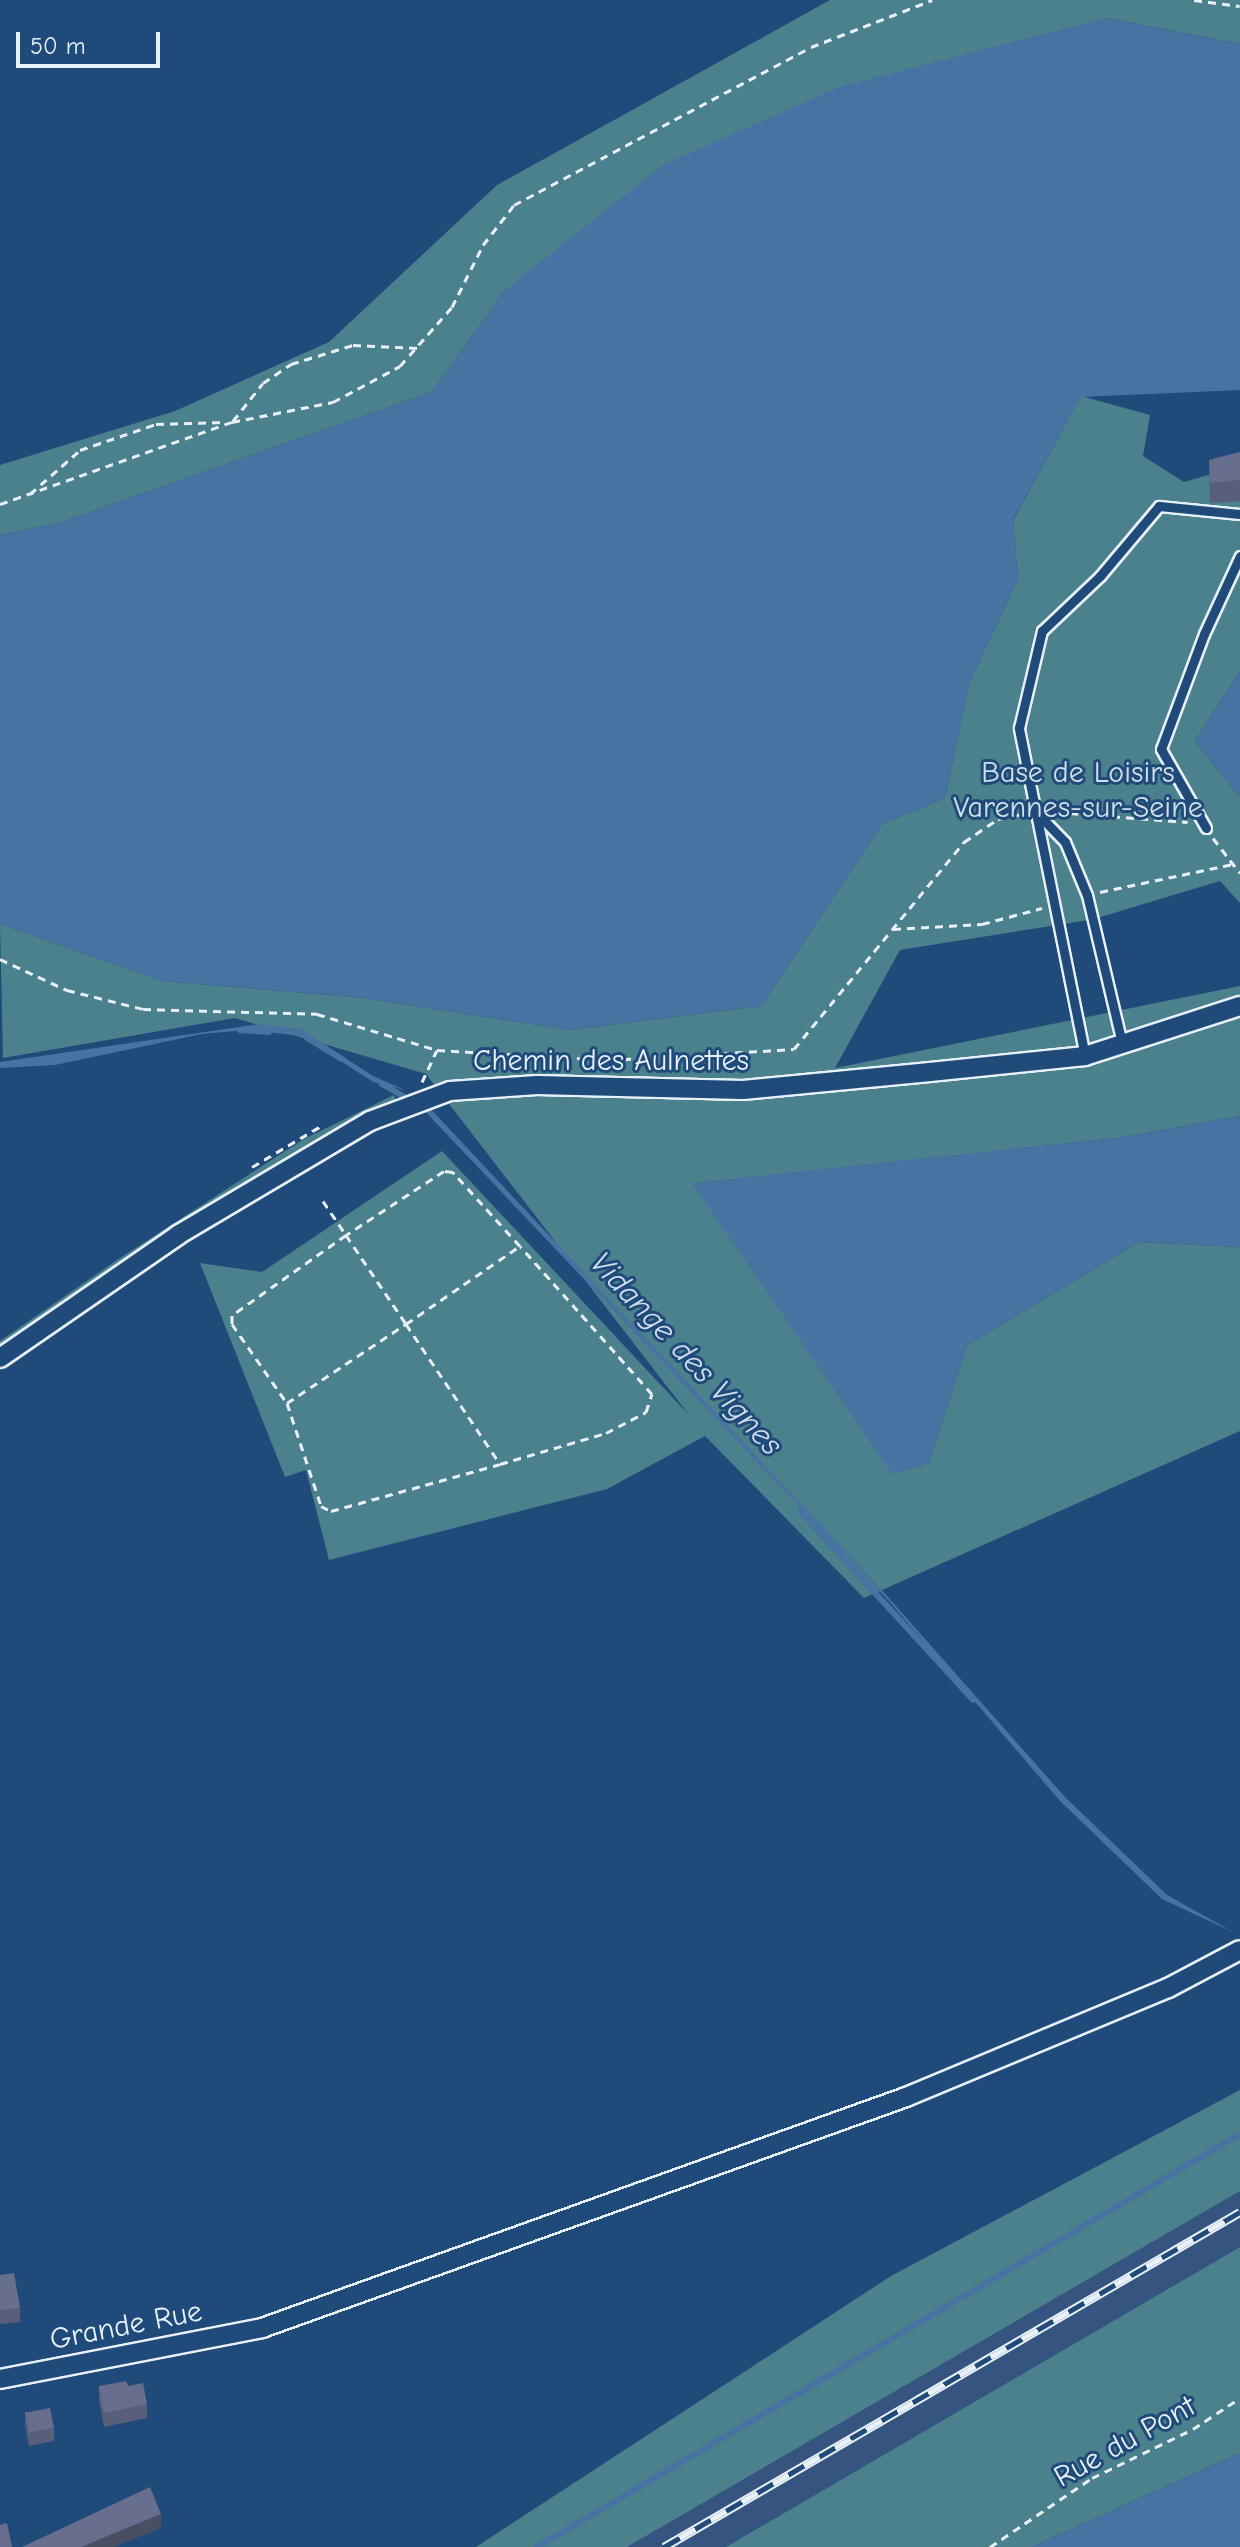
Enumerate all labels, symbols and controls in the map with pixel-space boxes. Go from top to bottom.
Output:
scale bar [20,16,164,66]
text: 50 m [30,32,86,60]
park label: Base de Loisirs Varennes-sur-Seine [953,755,1203,826]
street label: Chemin des Aulnettes [473,1043,749,1079]
water label: Vidange des Vignes [582,1244,790,1464]
street label: Grande Rue [47,2294,205,2358]
street label: Rue du Pont [1048,2388,1202,2496]

